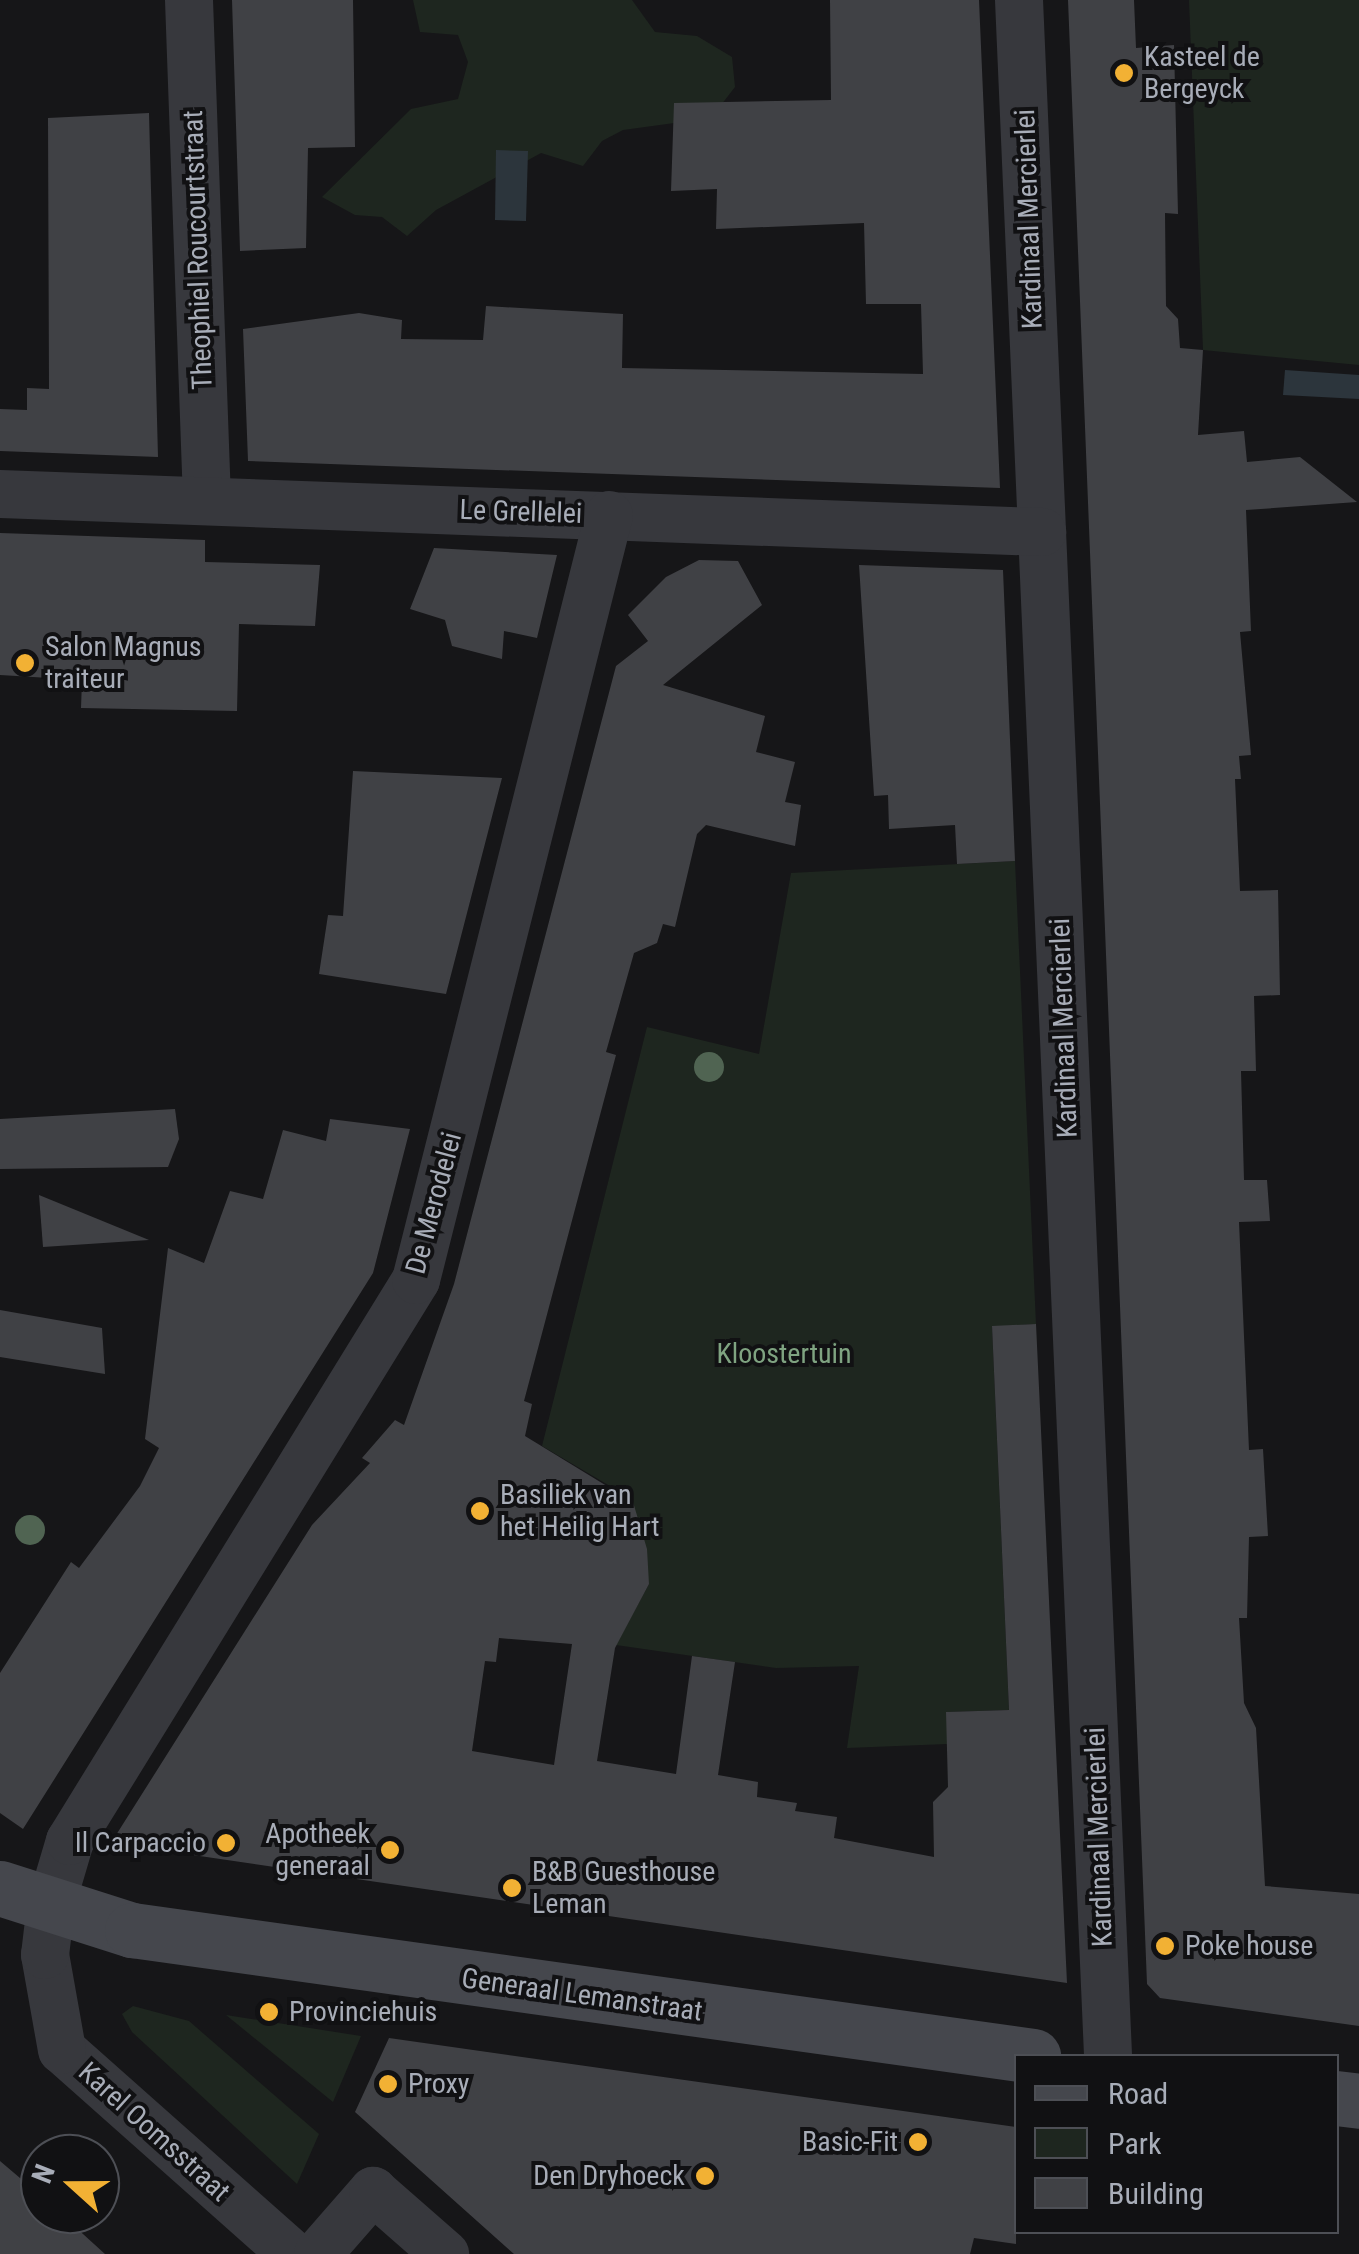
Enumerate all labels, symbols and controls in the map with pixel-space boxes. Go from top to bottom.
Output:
place label: Kasteel de Bergeyck [1144,40,1260,106]
marker: Kasteel de Bergeyck [1113,62,1135,84]
street label: Kardinaal Mercierlei [1008,108,1050,330]
street label: Theophiel Roucourtstraat [176,110,220,390]
street label: Le Grellelei [459,493,583,531]
place label: Salon Magnus traiteur [45,630,202,696]
marker: Salon Magnus traiteur [14,652,36,674]
street label: Kardinaal Mercierlei [1043,917,1085,1139]
street label: De Merodelei [399,1129,469,1277]
park label: Kloostertuin [716,1337,852,1371]
place label: Basiliek van het Heilig Hart [500,1478,660,1544]
marker: Basiliek van het Heilig Hart [469,1500,491,1522]
street label: Kardinaal Mercierlei [1078,1726,1120,1948]
place label: Apotheek generaal [265,1817,370,1883]
place label: Il Carpaccio [75,1826,206,1860]
marker: Il Carpaccio [215,1832,237,1854]
marker: Apotheek generaal [379,1839,401,1861]
place label: B&B Guesthouse Leman [532,1855,715,1921]
marker: B&B Guesthouse Leman [501,1877,523,1899]
place label: Poke house [1185,1929,1313,1963]
marker: Poke house [1154,1935,1176,1957]
street label: Generaal Lemanstraat [460,1961,704,2029]
place label: Provinciehuis [289,1995,437,2029]
marker: Provinciehuis [258,2001,280,2023]
legend [1014,2054,1339,2234]
street label: Karel Oomsstraat [71,2055,237,2209]
place label: Proxy [408,2067,469,2101]
marker: Proxy [377,2073,399,2095]
text: Road [1108,2076,1168,2111]
place label: Basic-Fit [802,2125,898,2159]
text: Park [1108,2126,1162,2161]
marker: Basic-Fit [907,2131,929,2153]
north arrow [20,2134,120,2234]
place label: Den Dryhoeck [533,2159,685,2193]
text: N [25,2160,62,2188]
marker: Den Dryhoeck [694,2165,716,2187]
text: Building [1108,2176,1204,2211]

